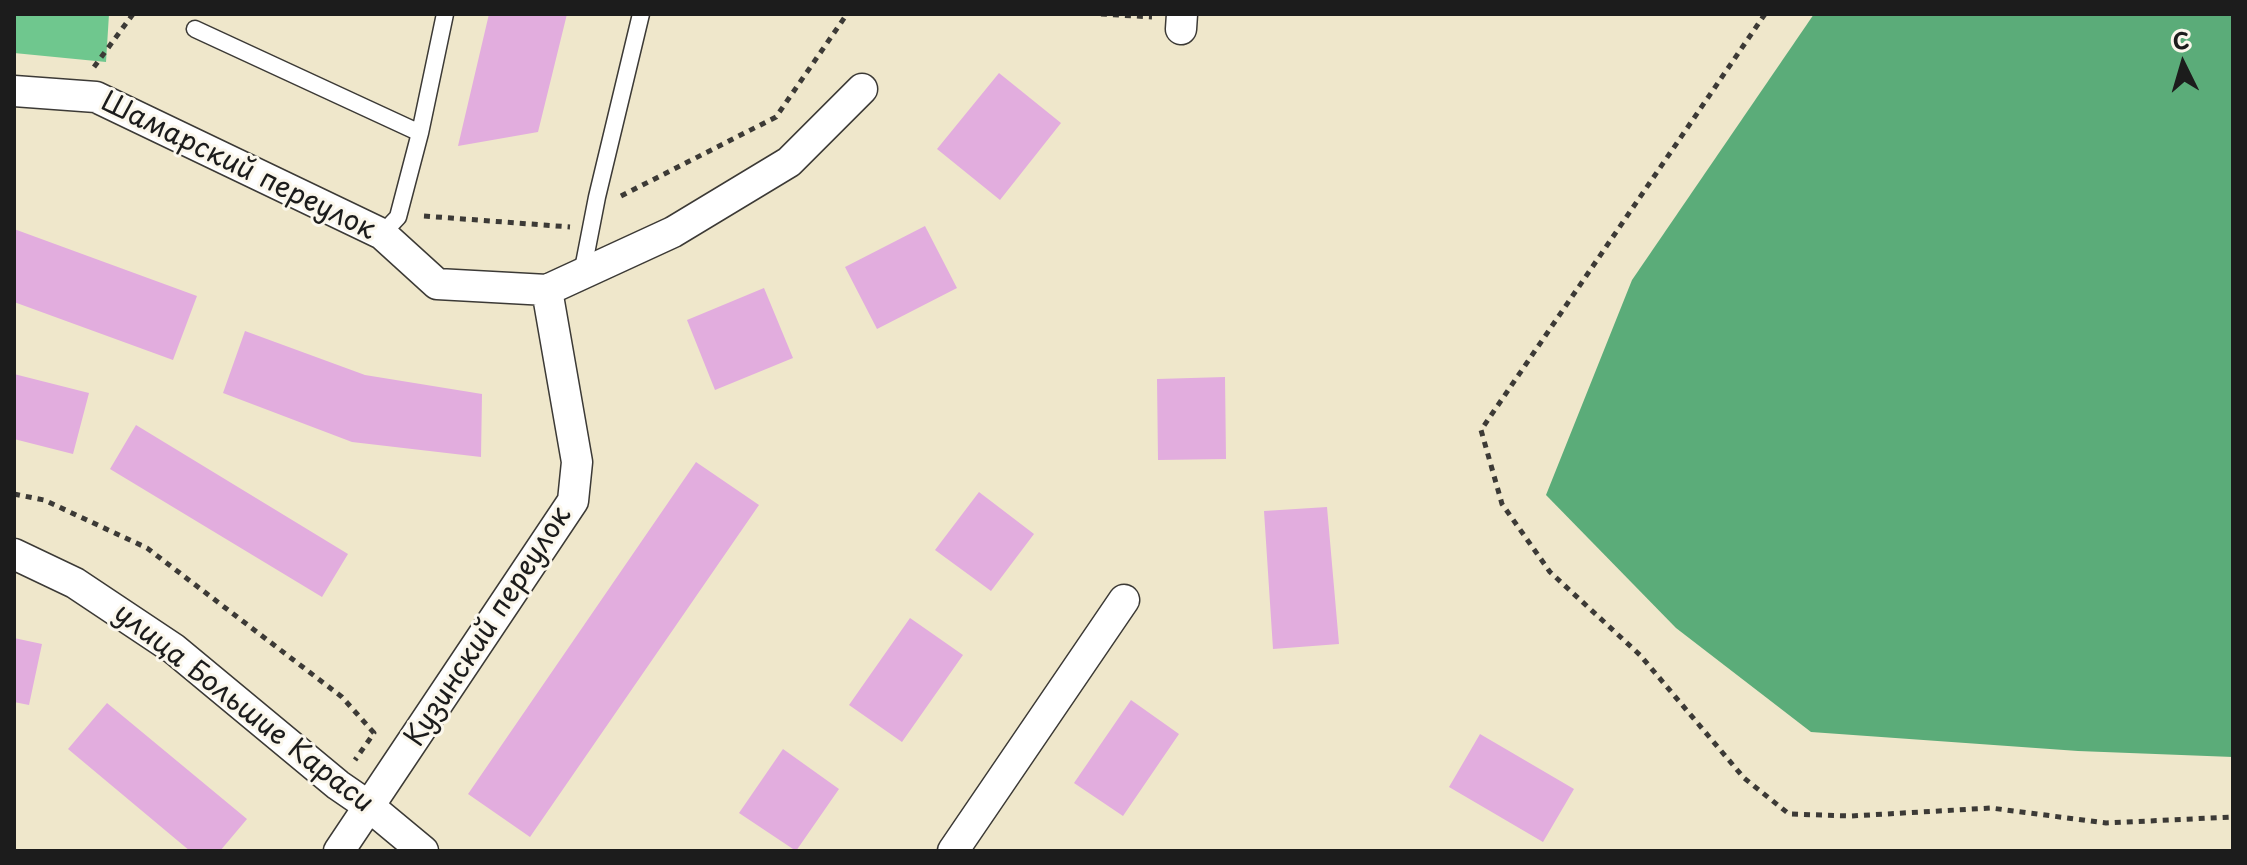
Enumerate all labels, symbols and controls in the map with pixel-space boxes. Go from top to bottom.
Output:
text: С [2171,22,2191,57]
north arrow [2143,24,2223,104]
street label: Шамарский переулок [95,86,381,248]
street label: Кузинский переулок [399,501,579,753]
street label: улица Большие Караси [107,597,379,821]

